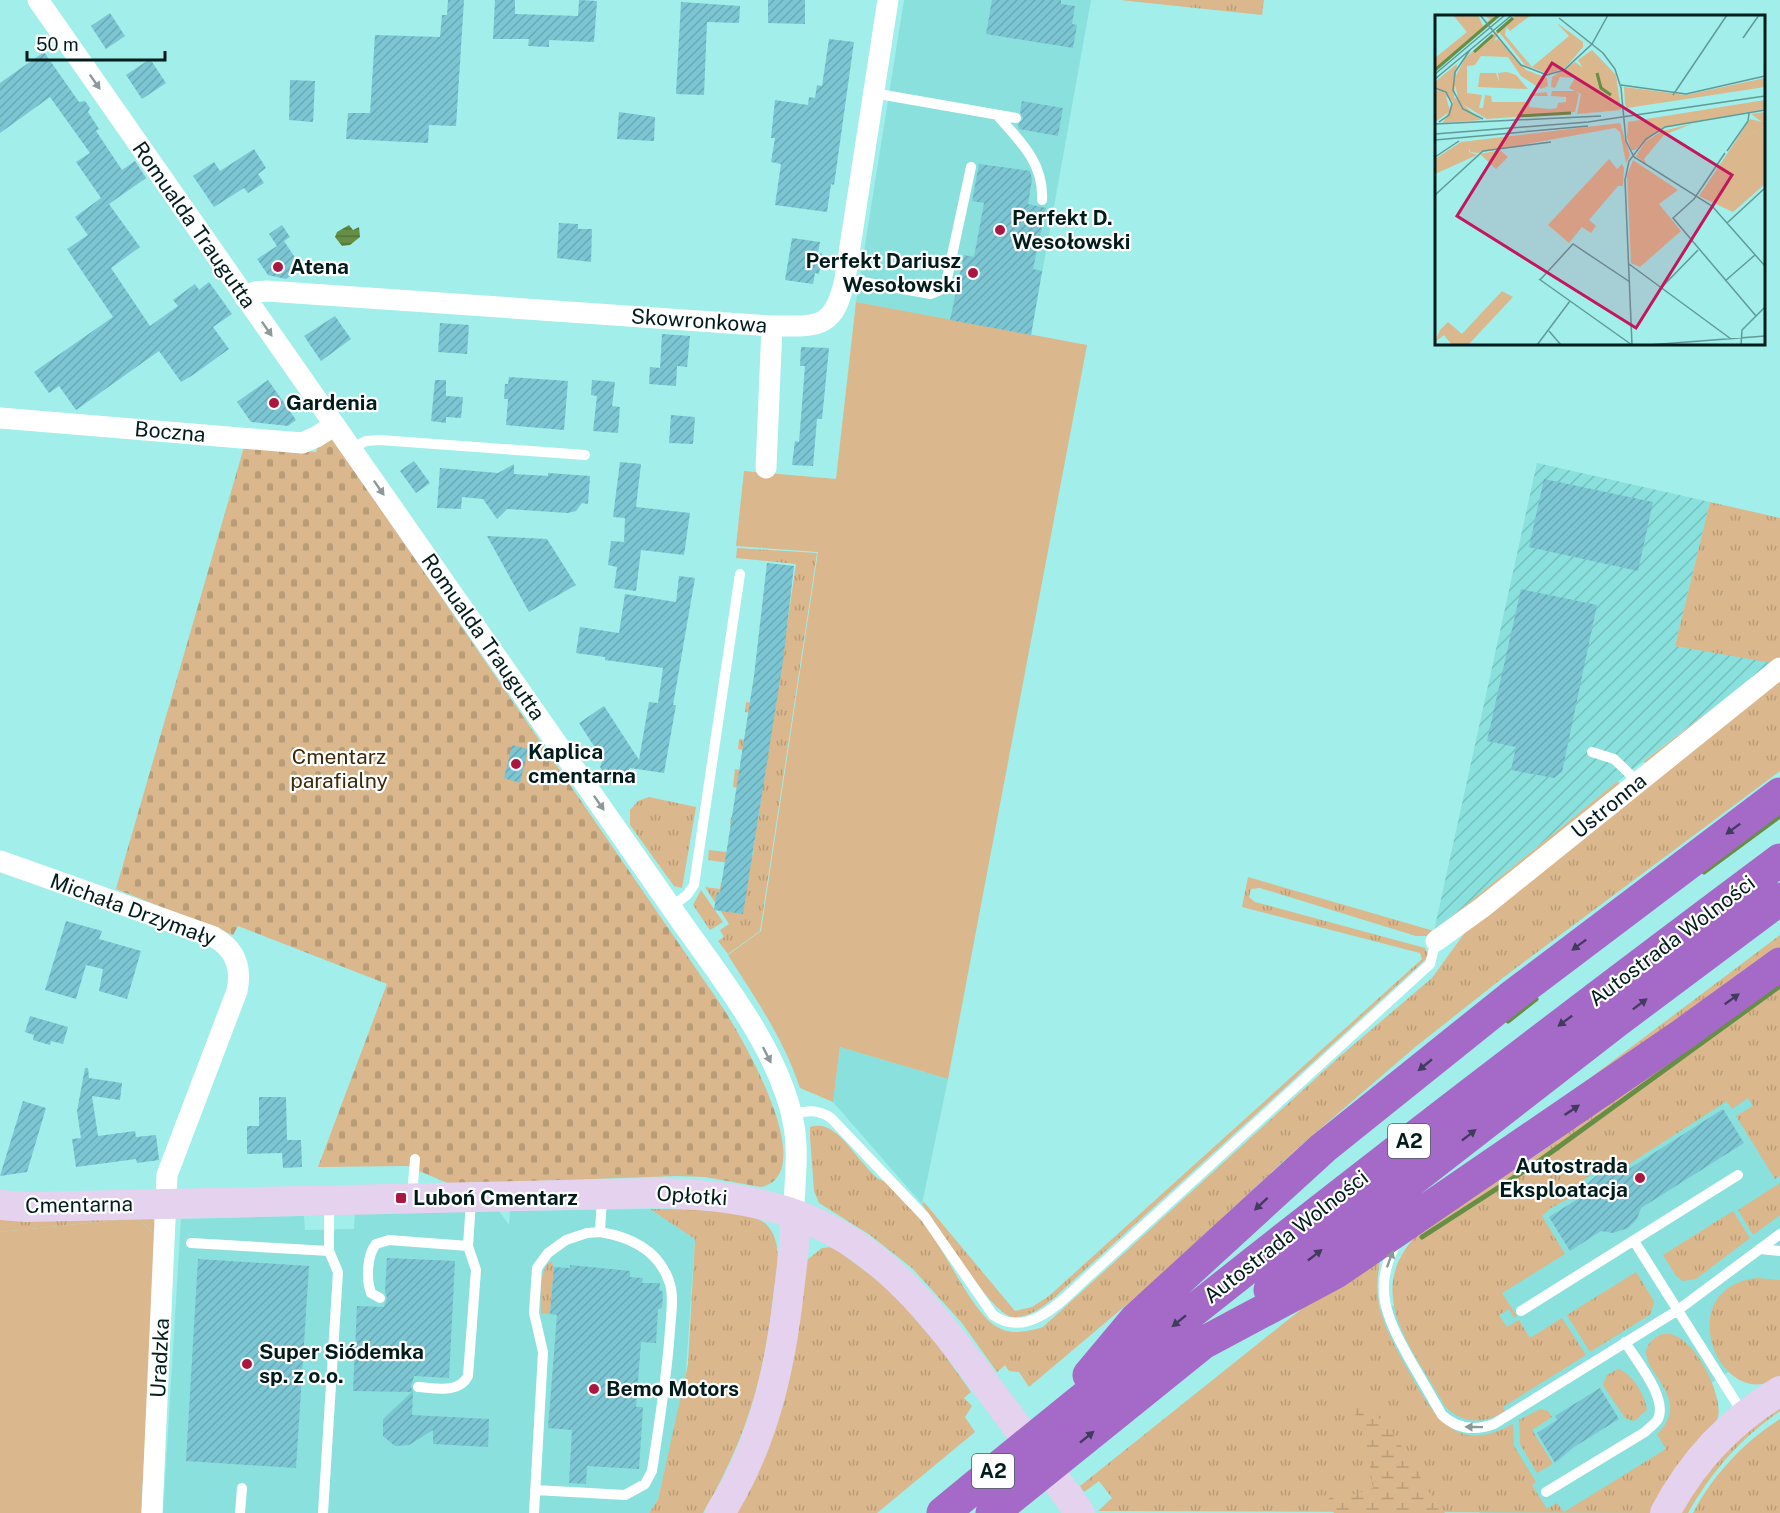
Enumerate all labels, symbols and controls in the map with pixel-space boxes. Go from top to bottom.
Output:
inset map [1435,15,1765,345]
scale bar [27,24,165,62]
text: 50 m [36,34,79,55]
one-way arrow [89,74,101,90]
street label: Romualda Traugutta [127,136,261,313]
place label: Perfekt D. Wesołowski [1012,205,1130,254]
marker: Perfekt D. Wesołowski [993,223,1007,237]
place label: Perfekt Dariusz Wesołowski [805,248,961,297]
place label: Atena [290,254,349,279]
marker: Atena [271,260,285,274]
marker: Perfekt Dariusz Wesołowski [966,266,980,280]
street label: Skowronkowa [630,303,768,338]
one-way arrow [261,320,273,336]
place label: Gardenia [286,390,377,415]
marker: Gardenia [267,396,281,410]
street label: Boczna [134,416,206,447]
one-way arrow [373,480,384,496]
street label: Romualda Traugutta [416,548,550,725]
place label: Kaplica cmentarna [528,739,636,788]
park label: Cmentarz parafialny [290,744,388,793]
marker: Kaplica cmentarna [509,757,523,771]
street label: Ustronna [1566,768,1651,843]
one-way arrow [593,795,604,811]
one-way arrow [1726,823,1741,835]
street label: Michała Drzymały [47,868,219,951]
street label: Autostrada Wolności [1584,870,1760,1011]
one-way arrow [1571,939,1586,951]
one-way arrow [1725,993,1740,1005]
one-way arrow [1633,998,1648,1010]
one-way arrow [1558,1014,1573,1026]
one-way arrow [763,1046,772,1063]
one-way arrow [1418,1058,1433,1071]
one-way arrow [1564,1104,1580,1116]
road number: A2 [1388,1124,1430,1158]
one-way arrow [1461,1129,1477,1142]
place label: Autostrada Eksploatacja [1499,1153,1628,1202]
street label: Autostrada Wolności [1199,1165,1373,1309]
marker: Autostrada Eksploatacja [1633,1171,1647,1185]
street label: Opłotki [656,1181,728,1210]
place label: Luboń Cmentarz [413,1185,578,1210]
street label: Cmentarna [25,1191,133,1218]
marker: Luboń Cmentarz [394,1191,408,1205]
one-way arrow [1254,1197,1269,1211]
one-way arrow [1307,1248,1323,1261]
one-way arrow [1385,1249,1395,1267]
one-way arrow [1172,1315,1187,1327]
street label: Uradzka [145,1317,174,1399]
place label: Super Siódemka sp. z o.o. [259,1339,424,1388]
marker: Super Siódemka sp. z o.o. [240,1357,254,1371]
place label: Bemo Motors [606,1376,739,1401]
marker: Bemo Motors [587,1382,601,1396]
one-way arrow [1464,1422,1483,1432]
one-way arrow [1079,1430,1095,1443]
road number: A2 [972,1454,1014,1488]

